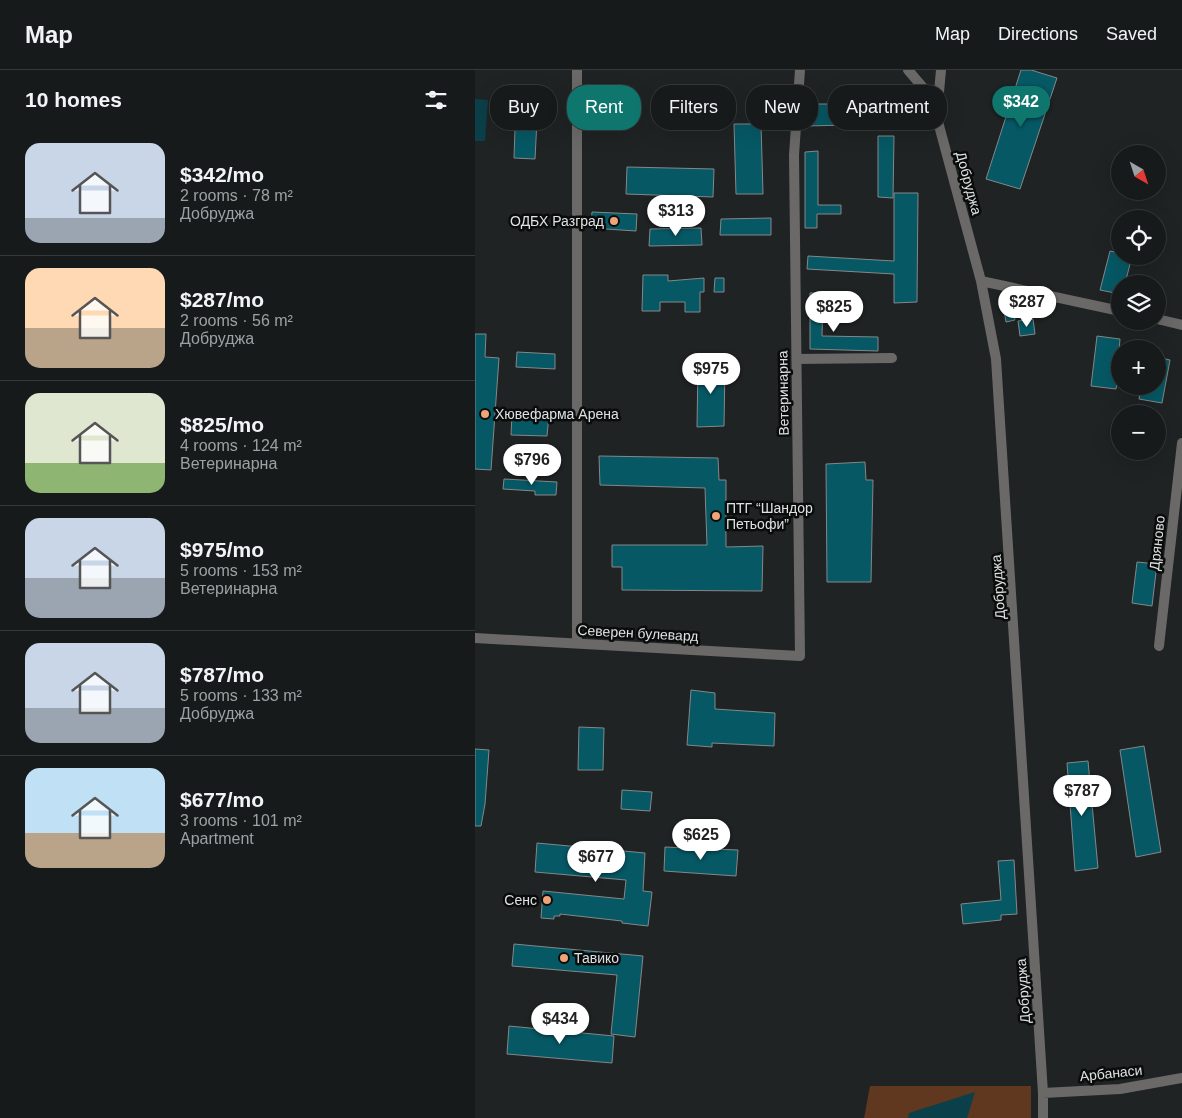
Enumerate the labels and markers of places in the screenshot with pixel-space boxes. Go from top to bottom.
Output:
pin: $342 [991,85,1051,128]
pin: $313 [646,194,706,237]
place label: ОДБХ Разград [510,213,604,229]
marker: ОДБХ Разград [608,215,620,227]
pin: $287 [997,286,1057,328]
pin: $825 [804,290,864,333]
pin: $975 [681,352,741,395]
place label: Хювефарма Арена [495,406,619,422]
marker: Хювефарма Арена [479,408,491,420]
pin: $796 [502,444,562,486]
place label: ПТГ “Шандор Петьофи” [726,500,813,532]
marker: ПТГ “Шандор Петьофи” [710,510,722,522]
pin: $787 [1052,774,1112,817]
pin: $625 [671,818,731,861]
pin: $677 [566,840,626,883]
place label: Сенс [504,892,537,908]
marker: Сенс [541,894,553,906]
place label: Тавико [574,950,619,966]
marker: Тавико [558,952,570,964]
pin: $434 [530,1002,590,1045]

